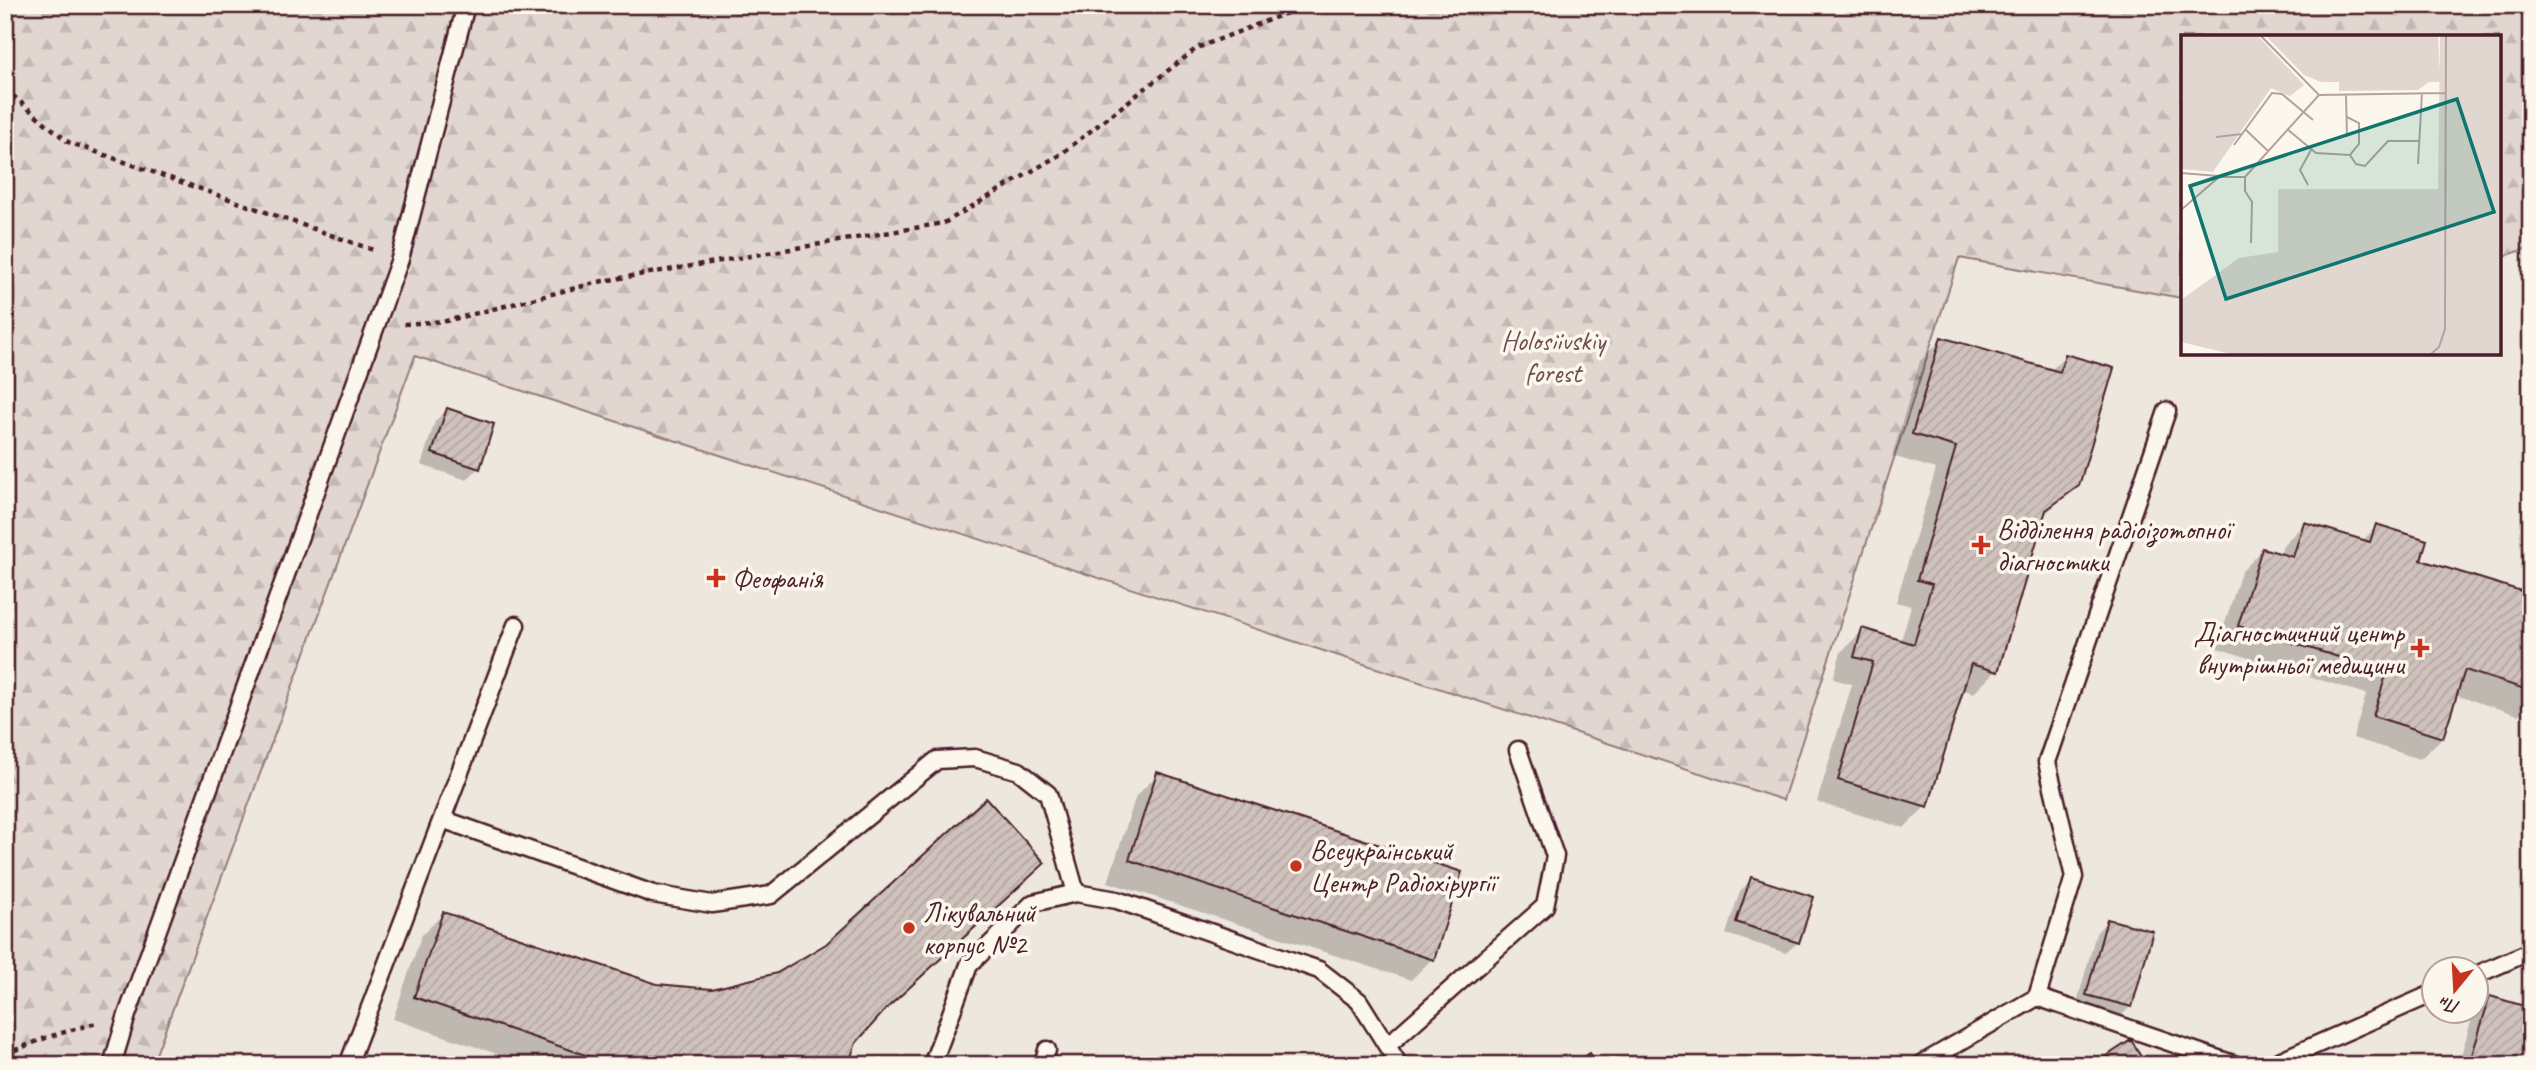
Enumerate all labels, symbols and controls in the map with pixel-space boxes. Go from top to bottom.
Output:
inset map [2181,35,2501,355]
park label: Holosiivskiy forest [1501,323,1608,390]
place label: Відділення радіоізотопної діагностики [1997,512,2235,579]
marker: Відділення радіоізотопної діагностики [1971,535,1991,555]
place label: Феофанія [732,561,823,596]
marker: Феофанія [706,568,726,588]
place label: Діагностичний центр внутрішньої медицини [2194,615,2406,682]
marker: Діагностичний центр внутрішньої медицини [2410,638,2430,658]
place label: Всеукраїнський Центр Радіохірургії [1310,833,1500,900]
marker: Всеукраїнський Центр Радіохірургії [1288,858,1304,874]
place label: Лікувальний корпус №2 [923,895,1037,962]
marker: Лікувальний корпус №2 [901,920,917,936]
north arrow [2420,954,2490,1024]
text: Пн [2435,990,2463,1020]

